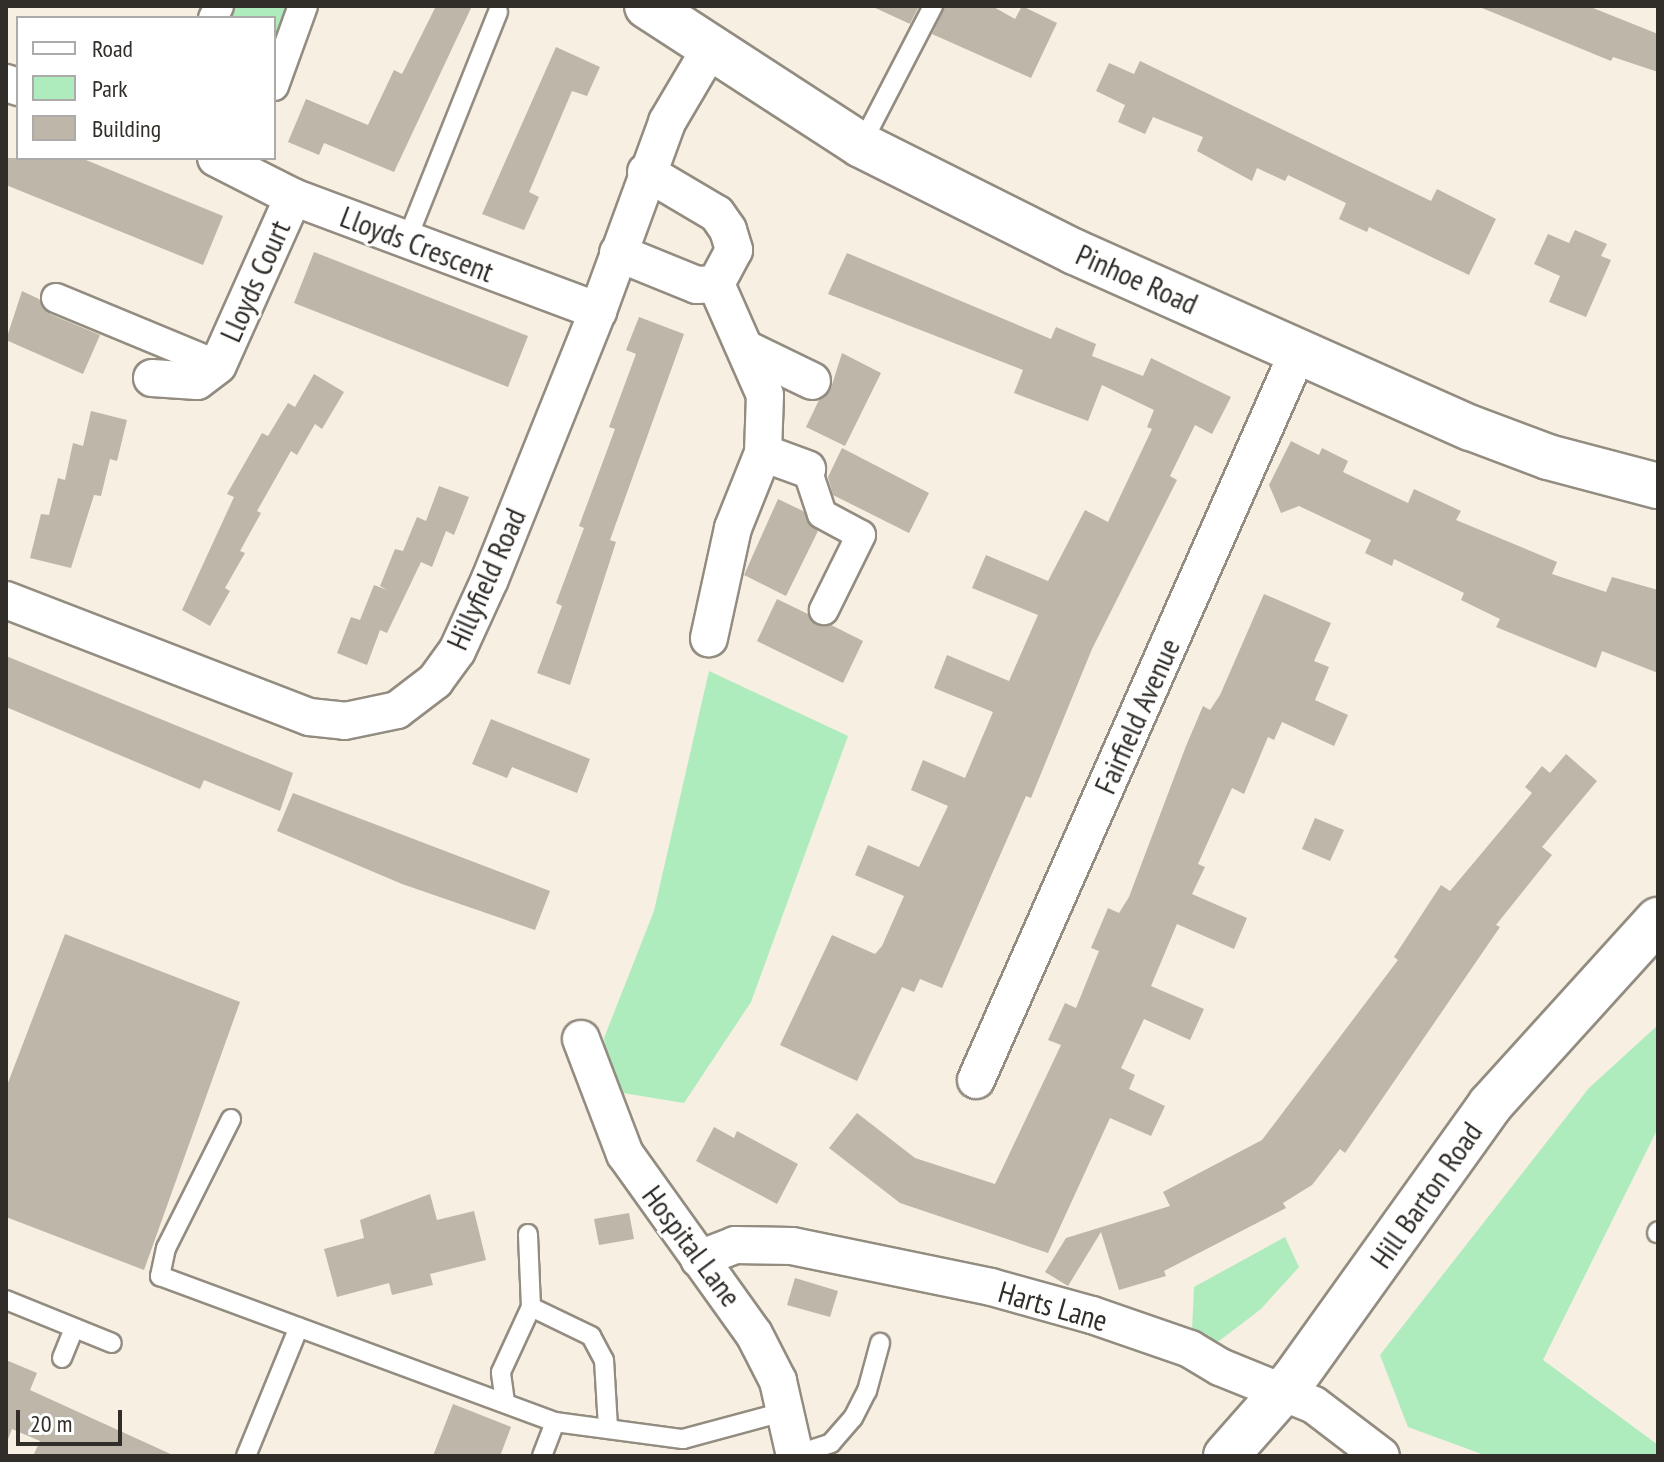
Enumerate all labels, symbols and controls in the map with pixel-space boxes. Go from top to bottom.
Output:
legend [16,16,276,160]
text: Road [92,33,133,64]
text: Park [92,73,128,104]
text: Building [92,113,161,144]
street label: Lloyds Crescent [335,198,499,290]
street label: Lloyds Court [212,215,298,347]
street label: Pinhoe Road [1071,236,1203,322]
street label: Hillyfield Road [439,503,533,655]
street label: Fairfield Avenue [1087,632,1187,800]
street label: Hill Barton Road [1363,1115,1489,1275]
street label: Hospital Lane [635,1178,749,1314]
street label: Harts Lane [995,1273,1111,1339]
scale bar [20,1394,126,1444]
text: 20 m [30,1408,72,1439]

